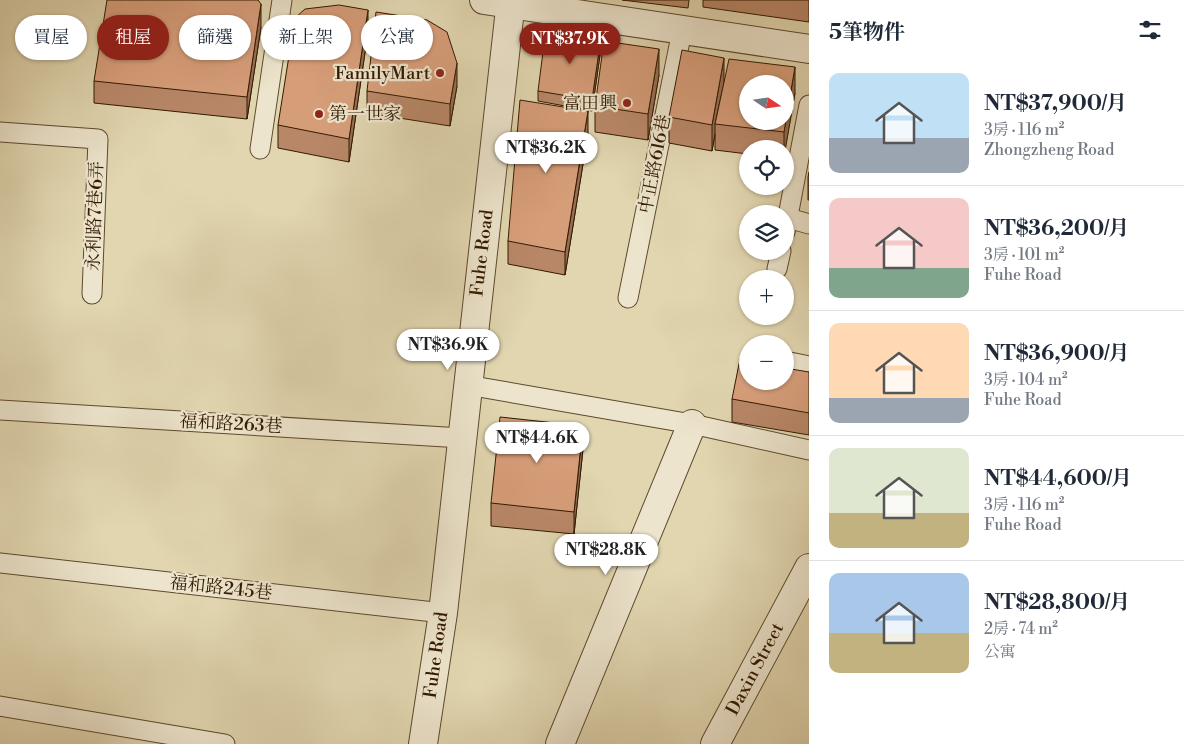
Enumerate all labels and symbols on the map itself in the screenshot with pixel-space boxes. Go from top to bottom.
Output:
pin: NT$37.9K [518,22,622,65]
place label: FamilyMart [335,62,431,85]
marker: FamilyMart [434,67,446,79]
north arrow [739,75,794,130]
place label: 富田興 [563,92,617,115]
marker: 富田興 [621,97,633,109]
place label: 第一世家 [329,103,401,126]
marker: 第一世家 [313,108,325,120]
street label: 中正路616巷 [634,113,676,215]
pin: NT$36.2K [494,132,598,174]
street label: 永利路7巷6弄 [82,161,108,271]
street label: Fuhe Road [465,208,499,298]
pin: NT$36.9K [396,328,500,371]
street label: 福和路263巷 [179,410,283,438]
pin: NT$44.6K [485,422,589,464]
pin: NT$28.8K [554,534,658,576]
street label: 福和路245巷 [169,571,273,605]
street label: Fuhe Road [419,609,454,700]
street label: Daxin Street [721,618,789,719]

